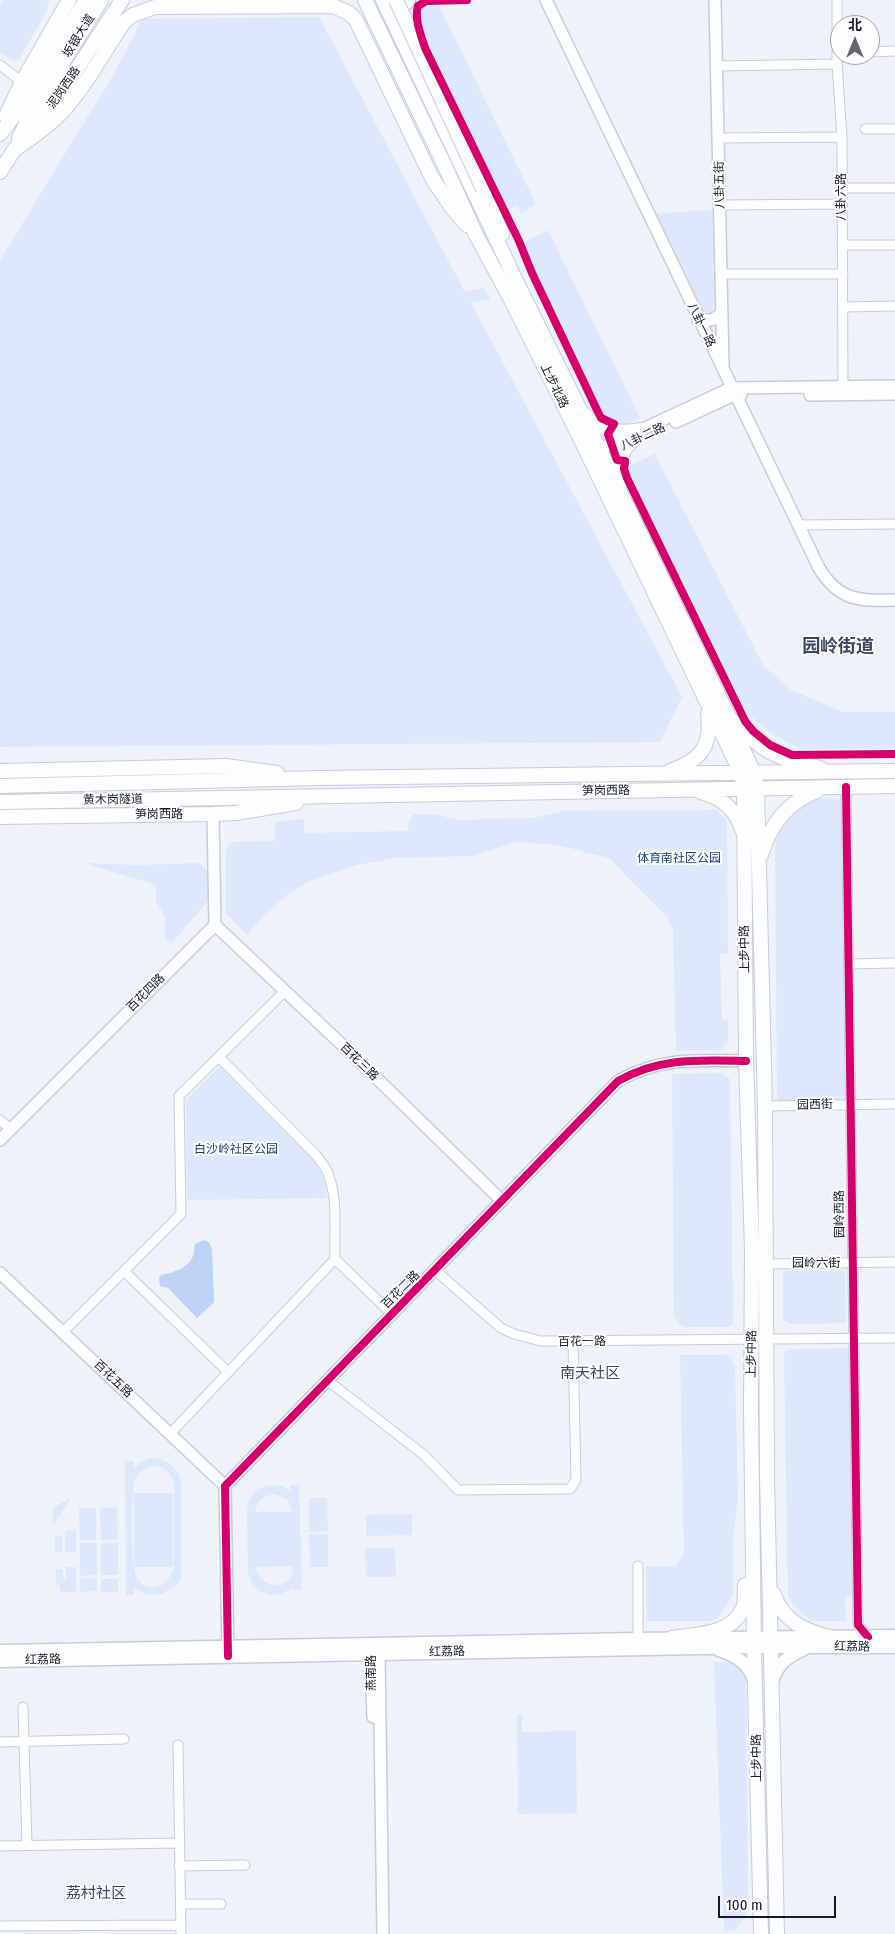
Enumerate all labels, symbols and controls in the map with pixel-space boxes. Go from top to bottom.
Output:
street label: 坂银大道 [60,12,98,60]
north arrow [830,15,880,65]
text: 北 [848,17,862,34]
street label: 泥岗西路 [44,64,84,112]
street label: 八卦五街 [712,161,728,209]
street label: 八卦六路 [835,173,849,221]
street label: 八卦一路 [684,300,718,350]
street label: 上步北路 [537,361,571,411]
street label: 八卦二路 [618,420,668,454]
district label: 园岭街道 [802,636,874,658]
street label: 笋岗西路 [582,783,630,799]
street label: 黄木岗隧道 [83,792,143,808]
street label: 笋岗西路 [135,808,183,822]
park label: 体育南社区公园 [637,852,721,866]
street label: 上步中路 [737,925,753,973]
street label: 百花四路 [124,971,168,1015]
street label: 百花三路 [337,1040,381,1084]
street label: 园西街 [797,1097,833,1113]
park label: 白沙岭社区公园 [194,1143,278,1157]
street label: 园岭西路 [832,1190,848,1238]
street label: 园岭六街 [792,1257,840,1271]
street label: 百花二路 [379,1268,423,1312]
street label: 上步中路 [744,1330,760,1378]
street label: 百花一路 [558,1334,606,1350]
street label: 百花五路 [91,1357,135,1401]
district label: 南天社区 [560,1365,620,1383]
street label: 红荔路 [834,1639,870,1655]
street label: 红荔路 [429,1644,465,1660]
street label: 红荔路 [25,1652,61,1668]
street label: 燕南路 [365,1655,379,1691]
street label: 上步中路 [749,1734,765,1782]
district label: 荔村社区 [66,1885,126,1903]
scale bar [720,1886,838,1918]
text: 100 m [726,1896,763,1914]

